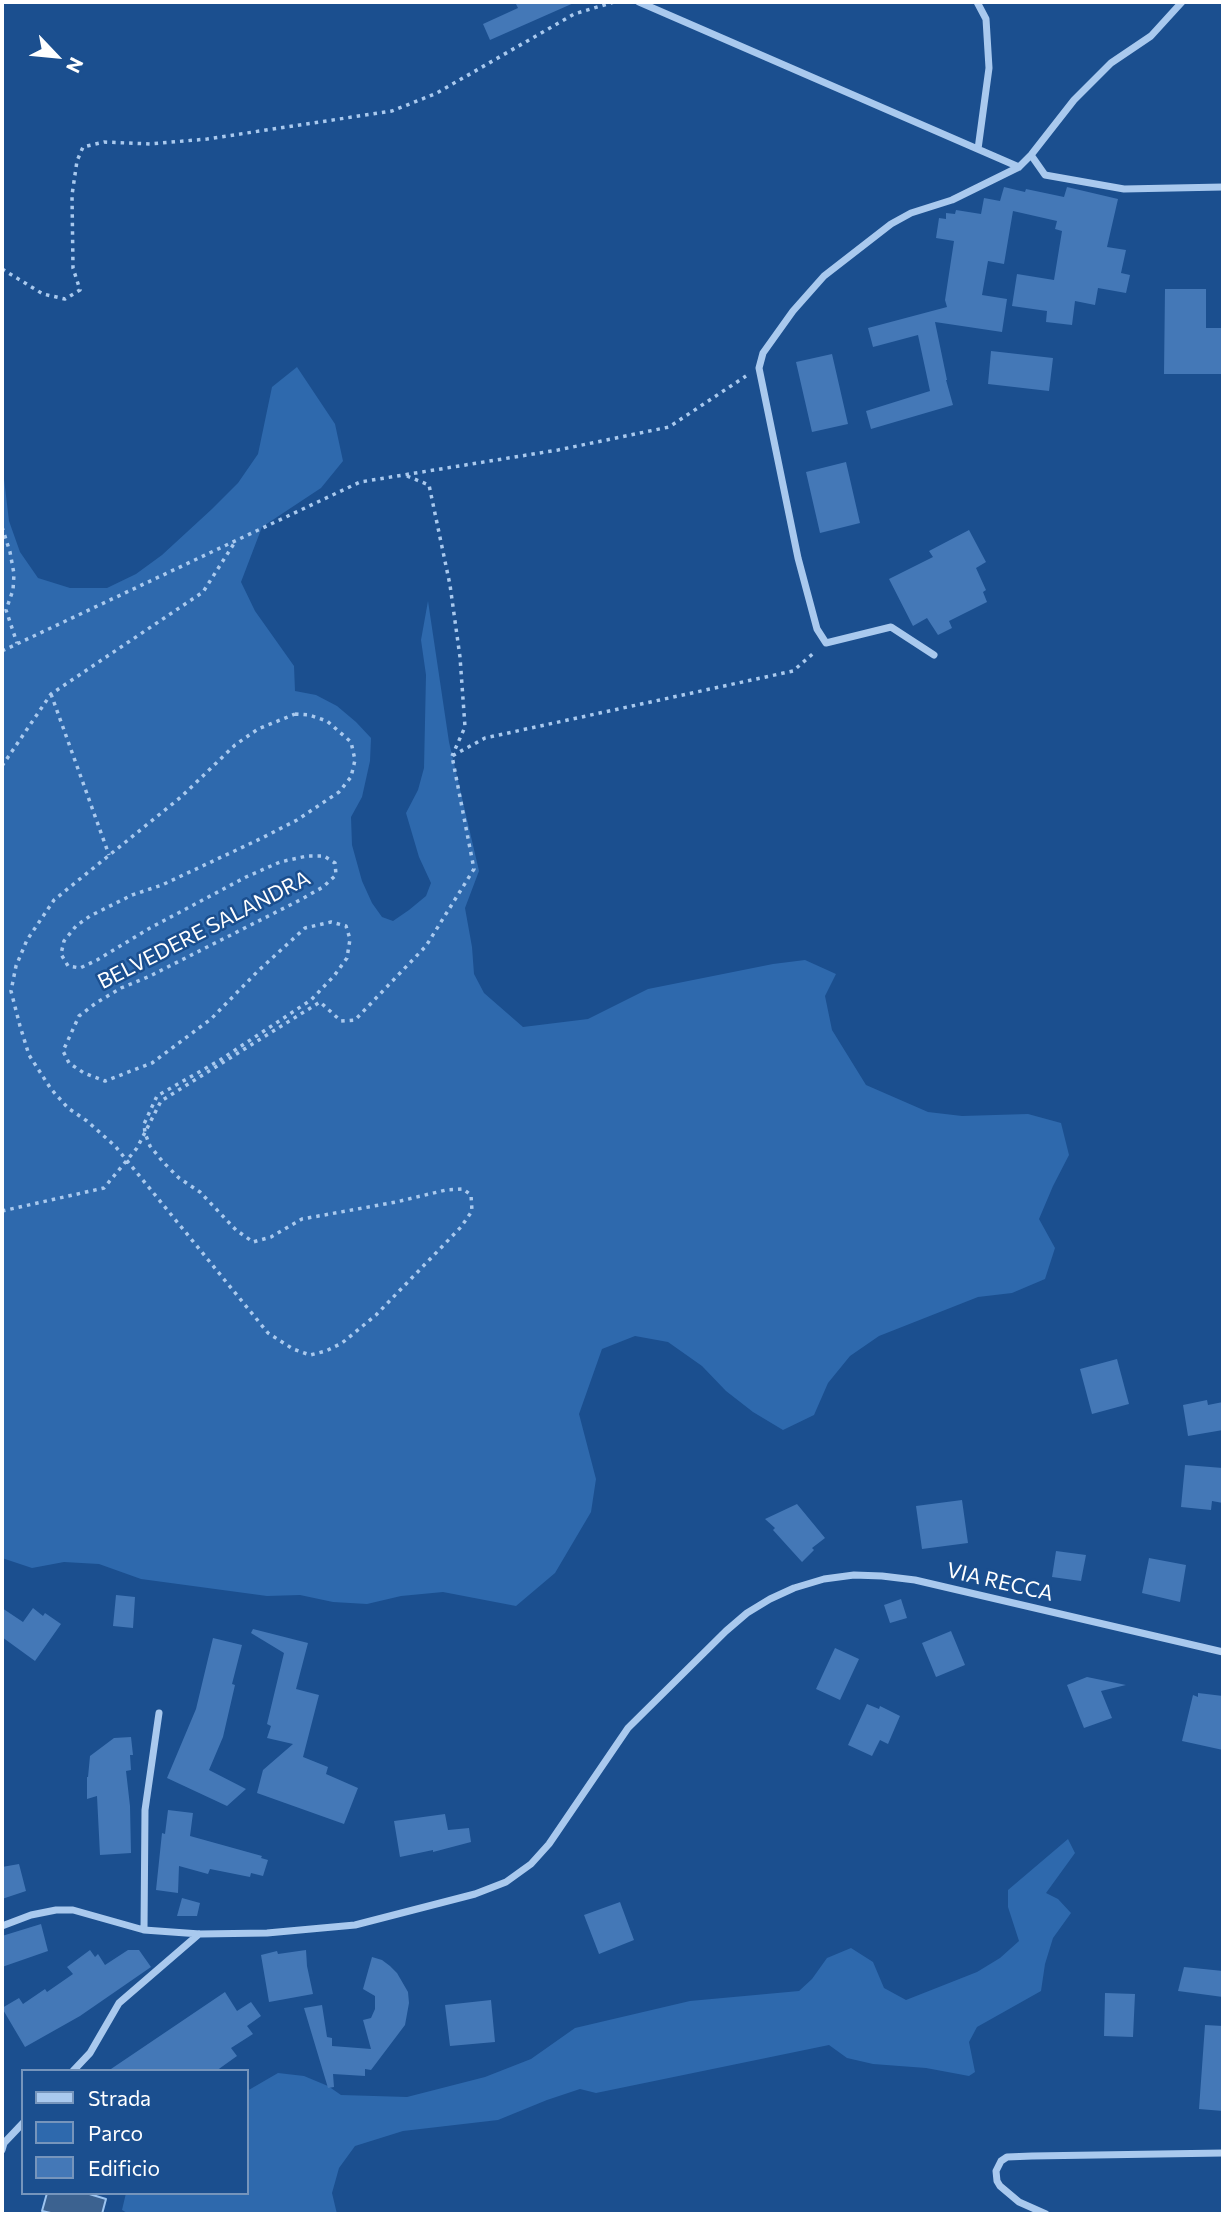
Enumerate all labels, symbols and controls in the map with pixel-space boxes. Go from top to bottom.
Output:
north arrow [21,21,91,91]
text: N [62,54,89,77]
street label: BELVEDERE SALANDRA [94,865,314,995]
street label: VIA RECCA [944,1558,1056,1606]
legend [21,2069,248,2195]
text: Strada [88,2085,151,2110]
text: Parco [88,2120,143,2145]
text: Edificio [88,2155,160,2180]

